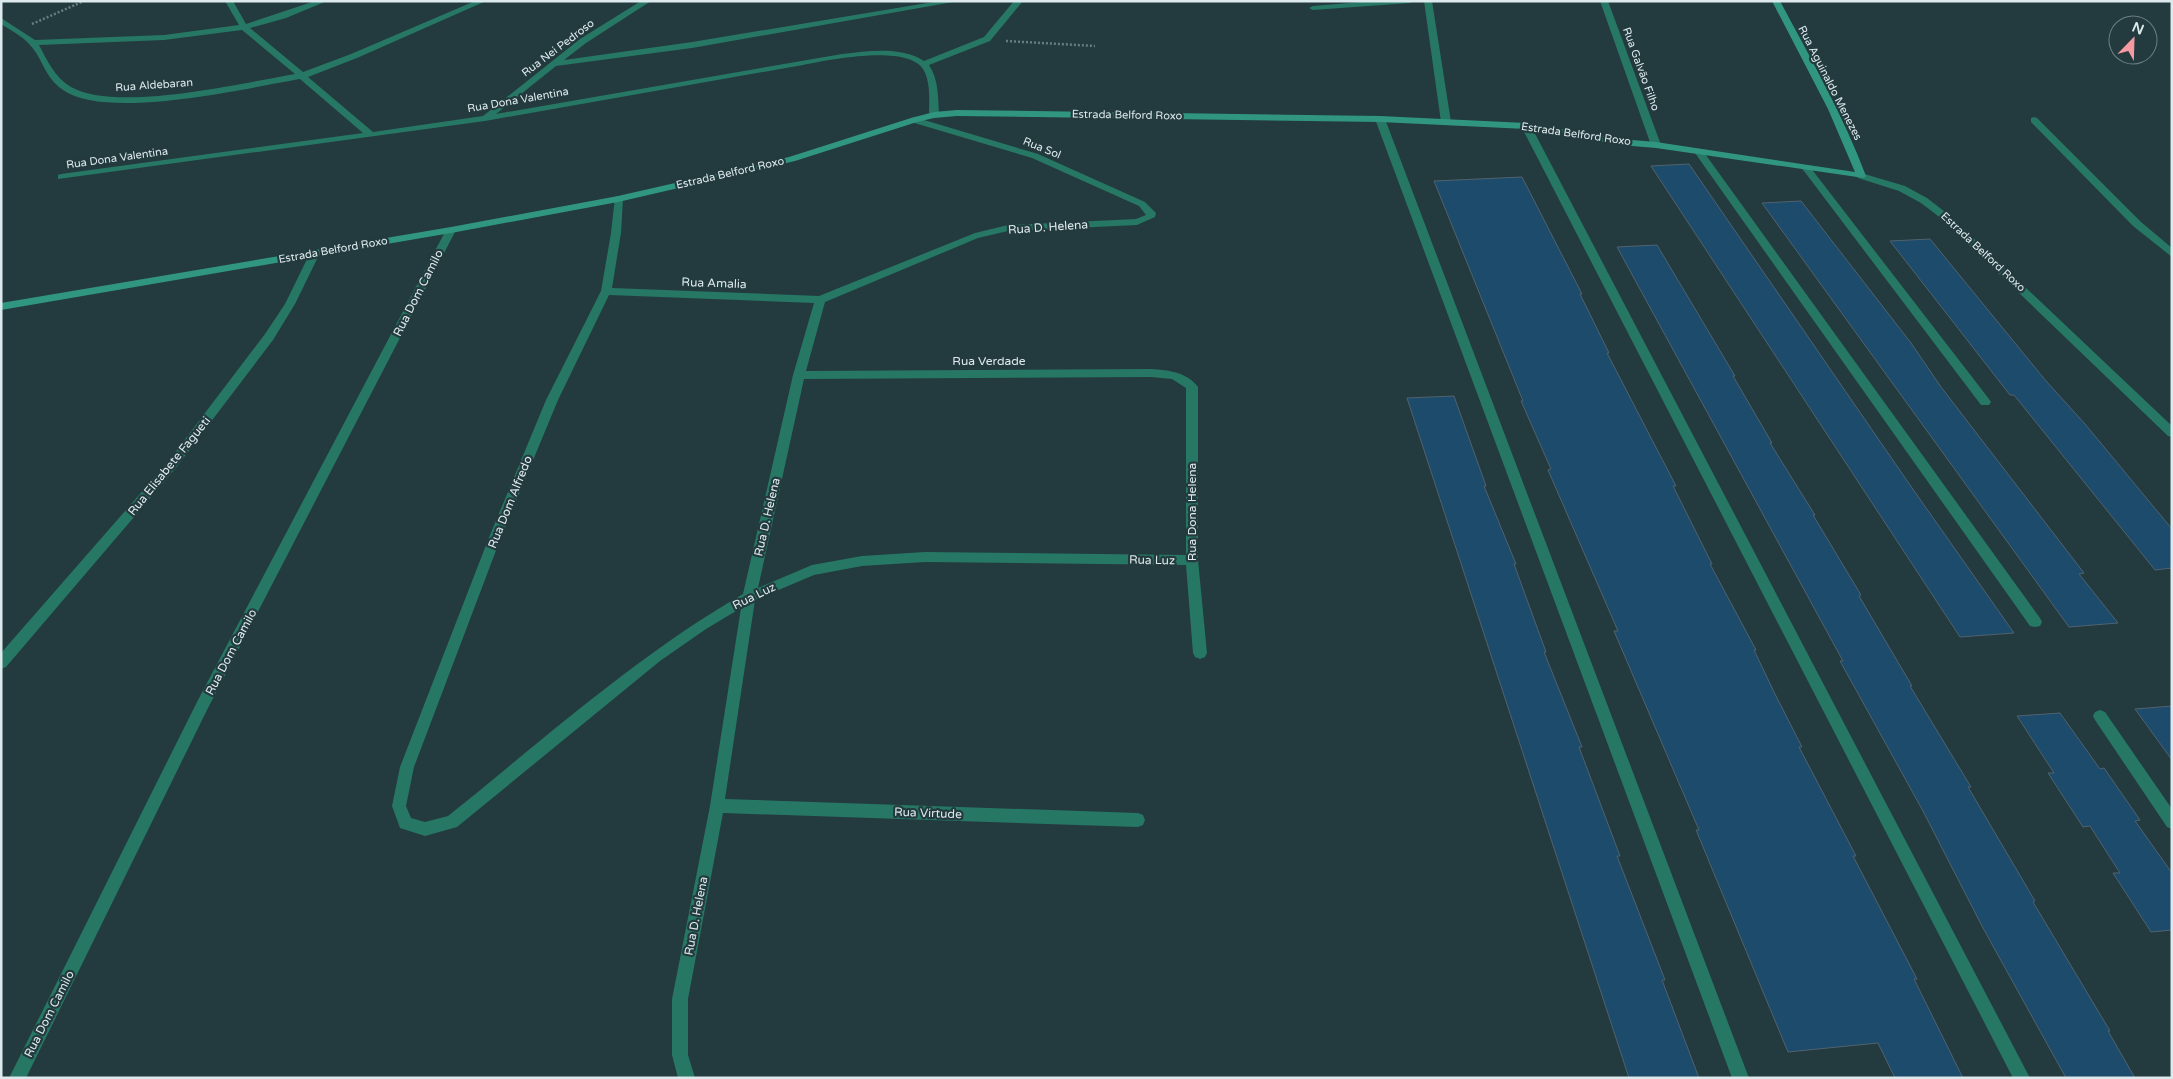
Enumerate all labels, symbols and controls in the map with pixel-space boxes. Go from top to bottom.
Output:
north arrow [2108,15,2158,65]
street label: Rua Nei Pedroso [519,16,597,79]
text: N [2129,18,2146,39]
street label: Rua Aguinaldo Menezes [1795,24,1865,142]
street label: Rua Galvão Filho [1620,26,1662,113]
street label: Rua Aldebaran [115,76,193,94]
street label: Rua Dona Valentina [466,85,570,115]
street label: Estrada Belford Roxo [1072,108,1183,122]
street label: Estrada Belford Roxo [1520,120,1632,148]
street label: Rua Sol [1021,135,1063,161]
street label: Rua Dona Valentina [65,144,169,172]
street label: Estrada Belford Roxo [675,154,786,192]
street label: Estrada Belford Roxo [1938,210,2028,295]
street label: Rua D. Helena [1008,217,1088,237]
street label: Estrada Belford Roxo [277,234,389,266]
street label: Rua Dom Camilo [390,247,446,339]
street label: Rua Amalia [681,275,747,291]
street label: Rua Verdade [952,354,1026,368]
street label: Rua Elisabete Fagueti [125,414,213,518]
street label: Rua Dom Alfredo [485,454,535,550]
street label: Rua Dona Helena [1185,463,1199,561]
street label: Rua D. Helena [751,476,783,558]
street label: Rua Luz [1129,553,1175,567]
street label: Rua Luz [730,580,778,612]
street label: Rua Dom Camilo [202,607,260,697]
street label: Rua Virtude [894,805,962,821]
street label: Rua D. Helena [681,875,711,957]
street label: Rua Dom Camilo [21,968,77,1060]

